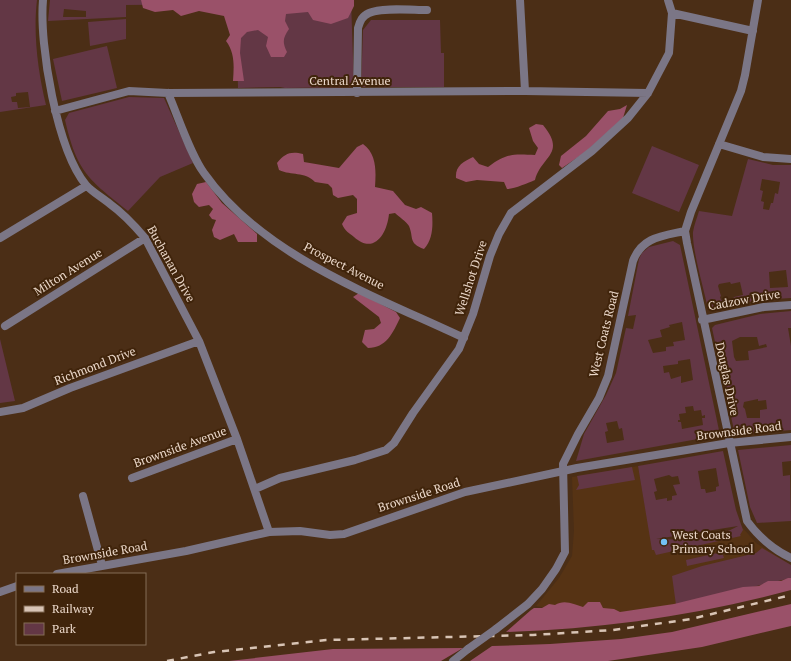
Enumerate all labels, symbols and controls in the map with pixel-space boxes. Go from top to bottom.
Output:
street label: Central Avenue [309,73,391,88]
street label: Buchanan Drive [144,223,199,304]
street label: Wellshot Drive [451,238,490,317]
street label: Prospect Avenue [301,239,387,292]
street label: Milton Avenue [31,245,105,299]
street label: Cadzow Drive [707,286,781,313]
street label: West Coats Road [586,289,622,379]
street label: Douglas Drive [712,341,743,417]
street label: Richmond Drive [52,343,138,388]
street label: Brownside Road [696,418,783,443]
street label: Brownside Avenue [131,423,228,470]
street label: Brownside Road [376,474,462,515]
place label: West Coats Primary School [672,527,754,556]
marker: West Coats Primary School [659,537,669,547]
street label: Brownside Road [61,538,149,567]
legend [16,573,146,645]
text: Road [52,581,79,596]
text: Railway [52,601,95,616]
text: Park [52,621,77,636]

